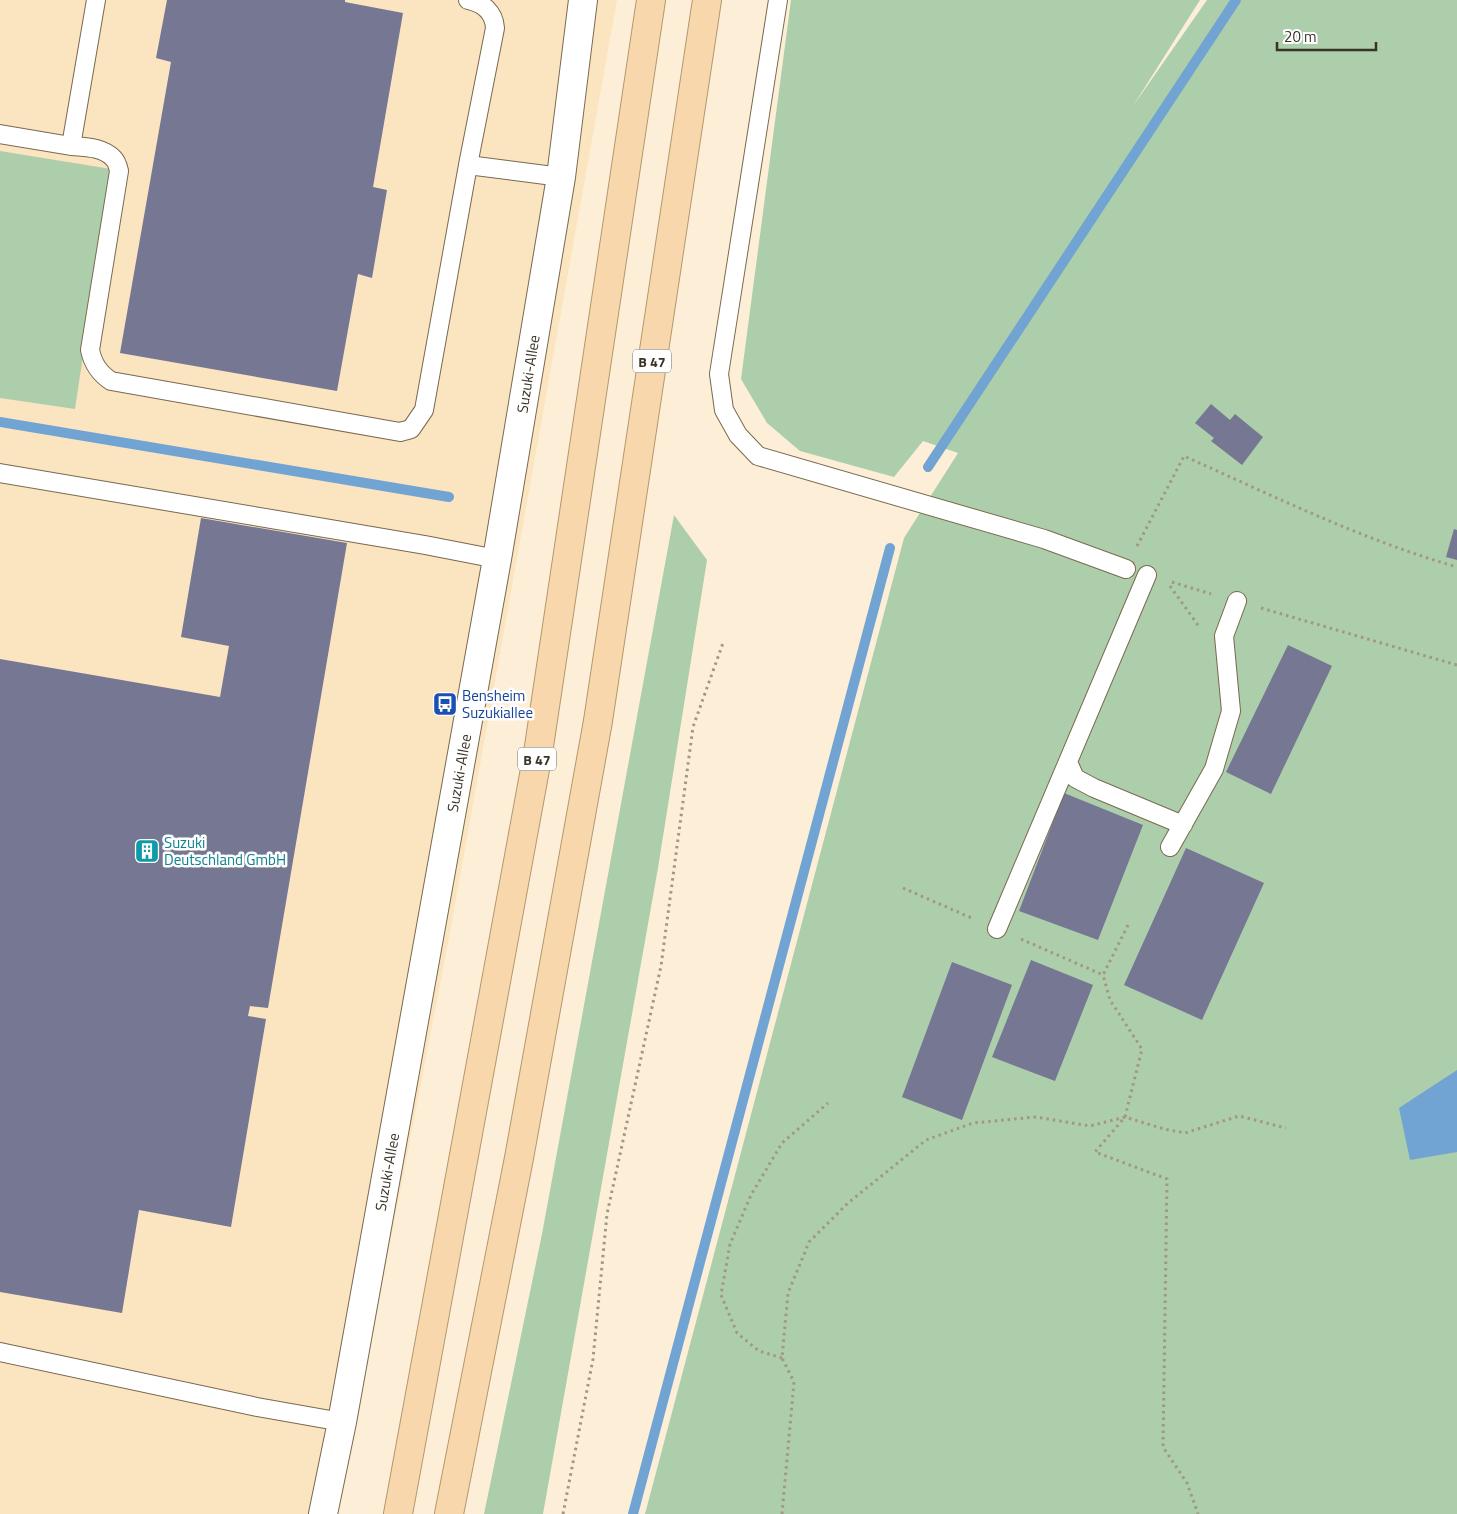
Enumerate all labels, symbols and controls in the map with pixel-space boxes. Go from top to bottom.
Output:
scale bar [1277,20,1376,52]
text: 20 m [1284,25,1317,48]
street label: Suzuki-Allee [510,333,546,415]
road number: B 47 [633,350,671,372]
place label: Bensheim Suzukiallee [462,684,533,724]
bus stop icon: Bensheim Suzukiallee [432,691,458,717]
street label: Suzuki-Allee [441,732,477,814]
road number: B 47 [518,748,556,771]
place label: Suzuki Deutschland GmbH [164,831,286,871]
building icon: Suzuki Deutschland GmbH [134,838,160,864]
street label: Suzuki-Allee [369,1131,405,1213]

